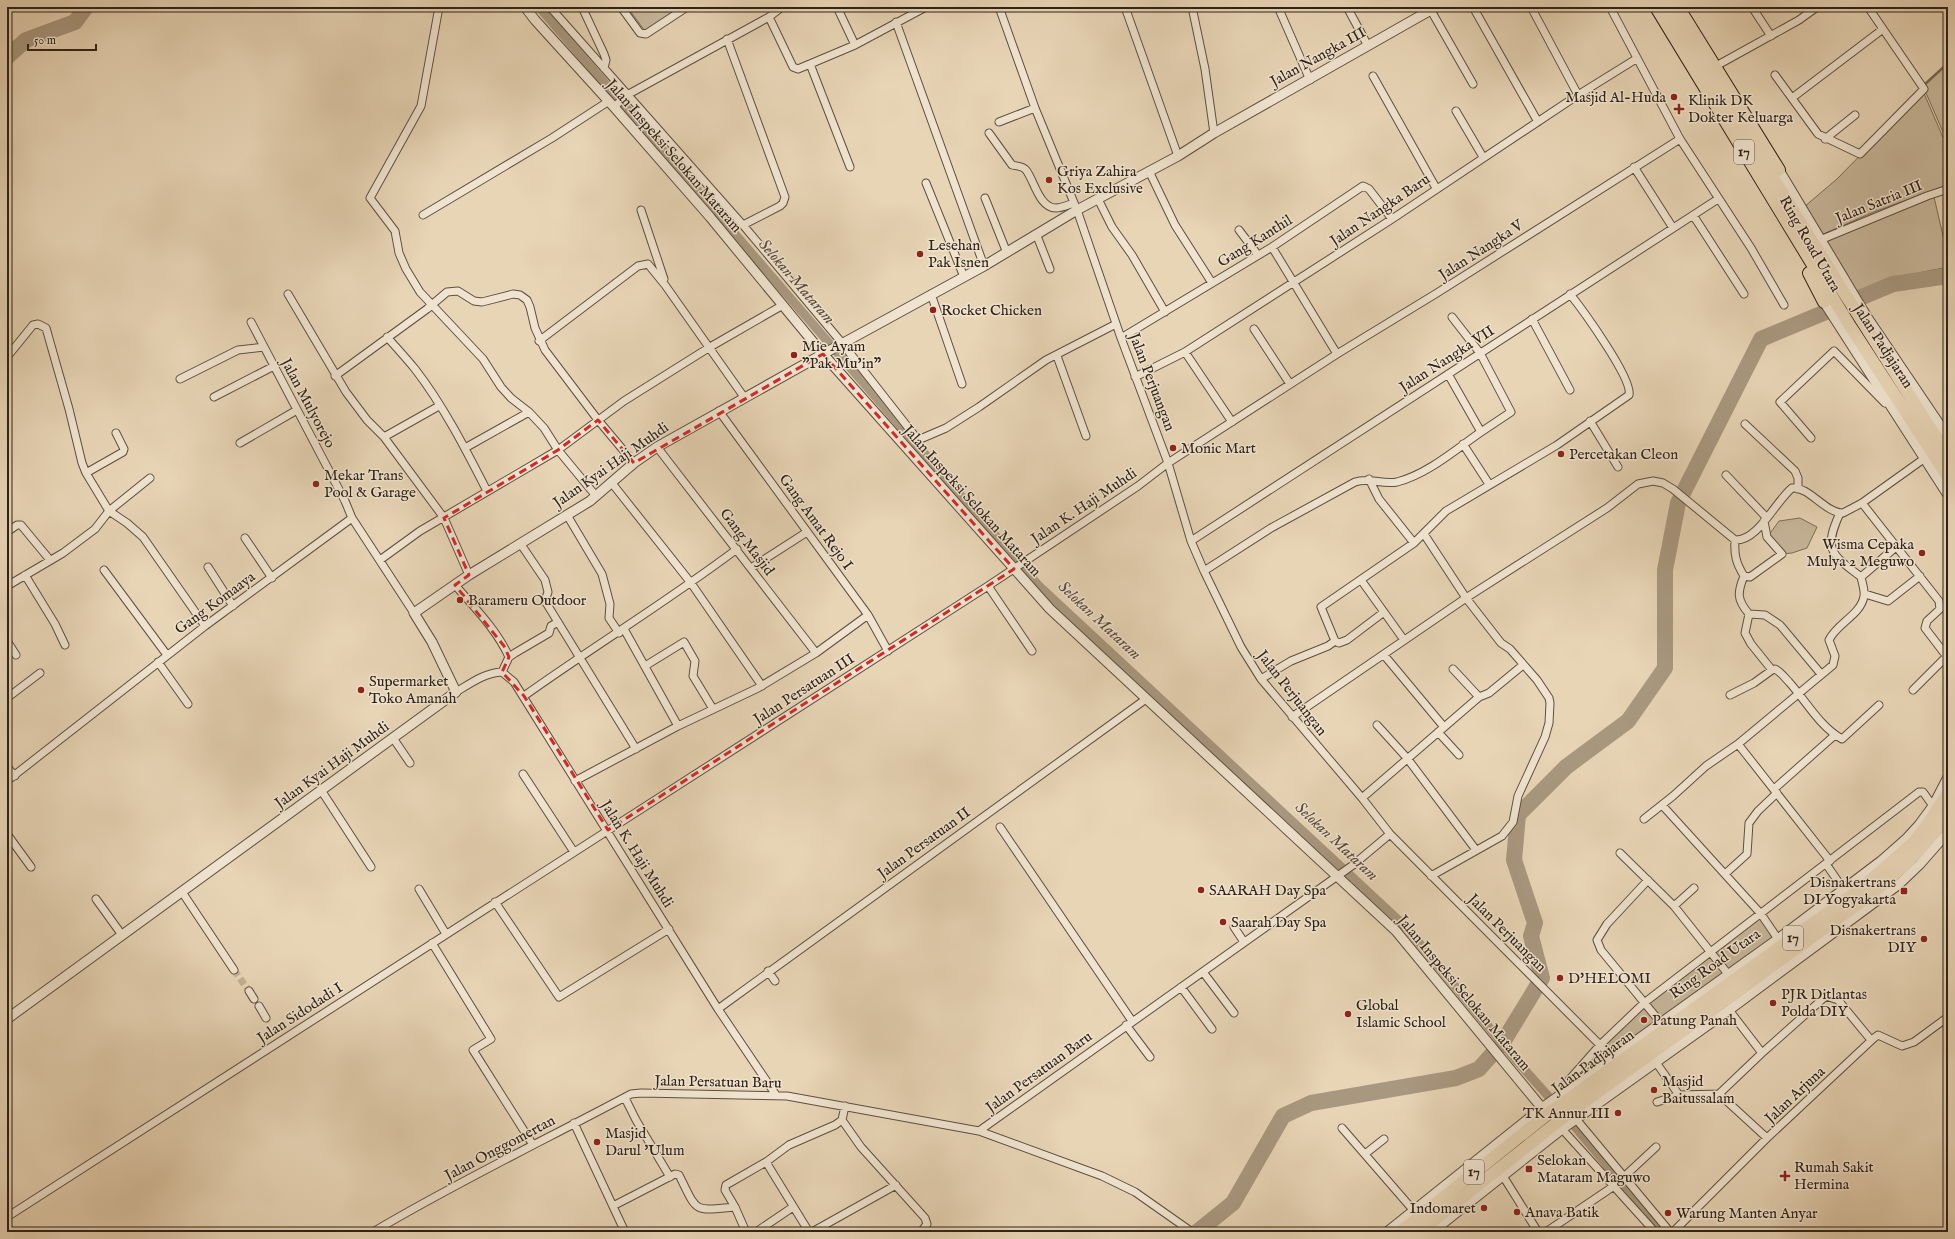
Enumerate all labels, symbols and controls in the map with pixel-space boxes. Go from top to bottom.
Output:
street label: Jalan Nangka III [1265,23,1370,92]
scale bar [28,26,96,52]
text: 50 m [34,33,56,48]
street label: Jalan Inspeksi Selokan Mataram [601,74,746,237]
place label: Masjid Al-Huda [1565,88,1667,107]
place label: Klinik DK Dokter Keluarga [1688,91,1794,127]
marker: Masjid Al-Huda [1669,92,1679,102]
marker: Klinik DK Dokter Keluarga [1673,103,1685,115]
road number: 17 [1734,140,1754,164]
place label: Griya Zahira Kos Exclusive [1057,162,1143,198]
street label: Jalan Nangka Baru [1325,169,1434,252]
marker: Griya Zahira Kos Exclusive [1044,175,1054,185]
street label: Jalan Satria III [1831,176,1926,229]
street label: Ring Road Utara [1775,193,1845,296]
street label: Gang Kanthil [1214,210,1297,271]
street label: Jalan Nangka V [1434,215,1528,285]
water label: Selokan Mataram [754,235,838,329]
place label: Lesehan Pak Isnen [928,236,989,272]
marker: Lesehan Pak Isnen [915,249,925,259]
street label: Jalan Padjajaran [1847,298,1917,392]
place label: Rocket Chicken [941,301,1042,320]
marker: Rocket Chicken [928,305,938,315]
street label: Jalan Nangka VII [1394,321,1499,398]
street label: Jalan Perjuangan [1124,328,1179,434]
place label: Mie Ayam "Pak Mu'in" [802,337,882,373]
marker: Mie Ayam "Pak Mu'in" [789,350,799,360]
street label: Jalan Mulyorejo [275,353,340,451]
street label: Jalan Kyai Haji Muhdi [548,418,673,513]
street label: Jalan Inspeksi Selokan Mataram [897,420,1045,581]
place label: Monic Mart [1181,439,1256,458]
marker: Monic Mart [1168,443,1178,453]
place label: Percetakan Cleon [1569,445,1678,464]
marker: Percetakan Cleon [1556,449,1566,459]
street label: Jalan K. Haji Muhdi [1026,464,1140,550]
place label: Mekar Trans Pool & Garage [324,466,416,502]
street label: Gang Amat Rejo I [775,470,858,574]
marker: Mekar Trans Pool & Garage [311,479,321,489]
street label: Gang Masjid [716,505,779,580]
place label: Wisma Cepaka Mulya 2 Meguwo [1806,535,1915,571]
marker: Wisma Cepaka Mulya 2 Meguwo [1917,548,1927,558]
street label: Gang Komaaya [171,567,259,639]
water label: Selokan Mataram [1053,577,1145,665]
place label: Barameru Outdoor [468,591,587,610]
marker: Barameru Outdoor [455,595,465,605]
street label: Jalan Perjuangan [1251,645,1331,740]
street label: Jalan Persatuan III [748,649,859,730]
place label: Supermarket Toko Amanah [369,672,457,708]
marker: Supermarket Toko Amanah [356,685,366,695]
street label: Jalan Kyai Haji Muhdi [269,717,393,814]
street label: Jalan K. Haji Muhdi [595,795,678,911]
water label: Selokan Mataram [1290,798,1382,886]
street label: Jalan Persatuan II [872,803,975,884]
place label: Disnakertrans DI Yogyakarta [1803,873,1897,909]
place label: SAARAH Day Spa [1209,881,1326,900]
marker: SAARAH Day Spa [1196,885,1206,895]
marker: Disnakertrans DI Yogyakarta [1899,886,1909,896]
street label: Jalan Perjuangan [1462,888,1550,976]
street label: Jalan Inspeksi Selokan Mataram [1392,910,1535,1075]
place label: Saarah Day Spa [1231,913,1327,932]
marker: Saarah Day Spa [1218,917,1228,927]
place label: Disnakertrans DIY [1829,921,1917,957]
street label: Ring Road Utara [1666,924,1765,1003]
road number: 17 [1783,926,1803,950]
marker: Disnakertrans DIY [1919,934,1929,944]
place label: D'HELOMI [1568,969,1652,988]
marker: D'HELOMI [1555,973,1565,983]
street label: Jalan Sidodadi I [252,978,347,1049]
place label: PJR Ditlantas Polda DIY [1781,985,1867,1021]
place label: Global Islamic School [1356,996,1447,1032]
marker: PJR Ditlantas Polda DIY [1768,998,1778,1008]
marker: Global Islamic School [1343,1009,1353,1019]
place label: Patung Panah [1652,1011,1737,1030]
marker: Patung Panah [1639,1015,1649,1025]
street label: Jalan Padjajaran [1546,1026,1638,1099]
street label: Jalan Persatuan Baru [980,1027,1096,1118]
street label: Jalan Arjuna [1759,1062,1829,1129]
street label: Jalan Persatuan Baru [652,1071,782,1093]
place label: Masjid Baitussalam [1662,1072,1735,1108]
marker: Masjid Baitussalam [1649,1085,1659,1095]
place label: TK Annur III [1523,1104,1611,1123]
marker: TK Annur III [1613,1108,1623,1118]
street label: Jalan Onggomertan [440,1111,558,1186]
place label: Masjid Darul 'Ulum [605,1124,685,1160]
marker: Masjid Darul 'Ulum [592,1137,602,1147]
place label: Selokan Mataram Maguwo [1537,1151,1650,1187]
place label: Rumah Sakit Hermina [1794,1158,1874,1194]
road number: 17 [1464,1160,1484,1184]
marker: Selokan Mataram Maguwo [1524,1164,1534,1174]
marker: Rumah Sakit Hermina [1779,1170,1791,1182]
place label: Indomaret [1410,1199,1476,1218]
marker: Indomaret [1479,1203,1489,1213]
place label: Anava Batik [1524,1203,1600,1222]
place label: Warung Manten Anyar [1676,1204,1818,1223]
marker: Anava Batik [1512,1207,1522,1217]
marker: Warung Manten Anyar [1663,1208,1673,1218]

